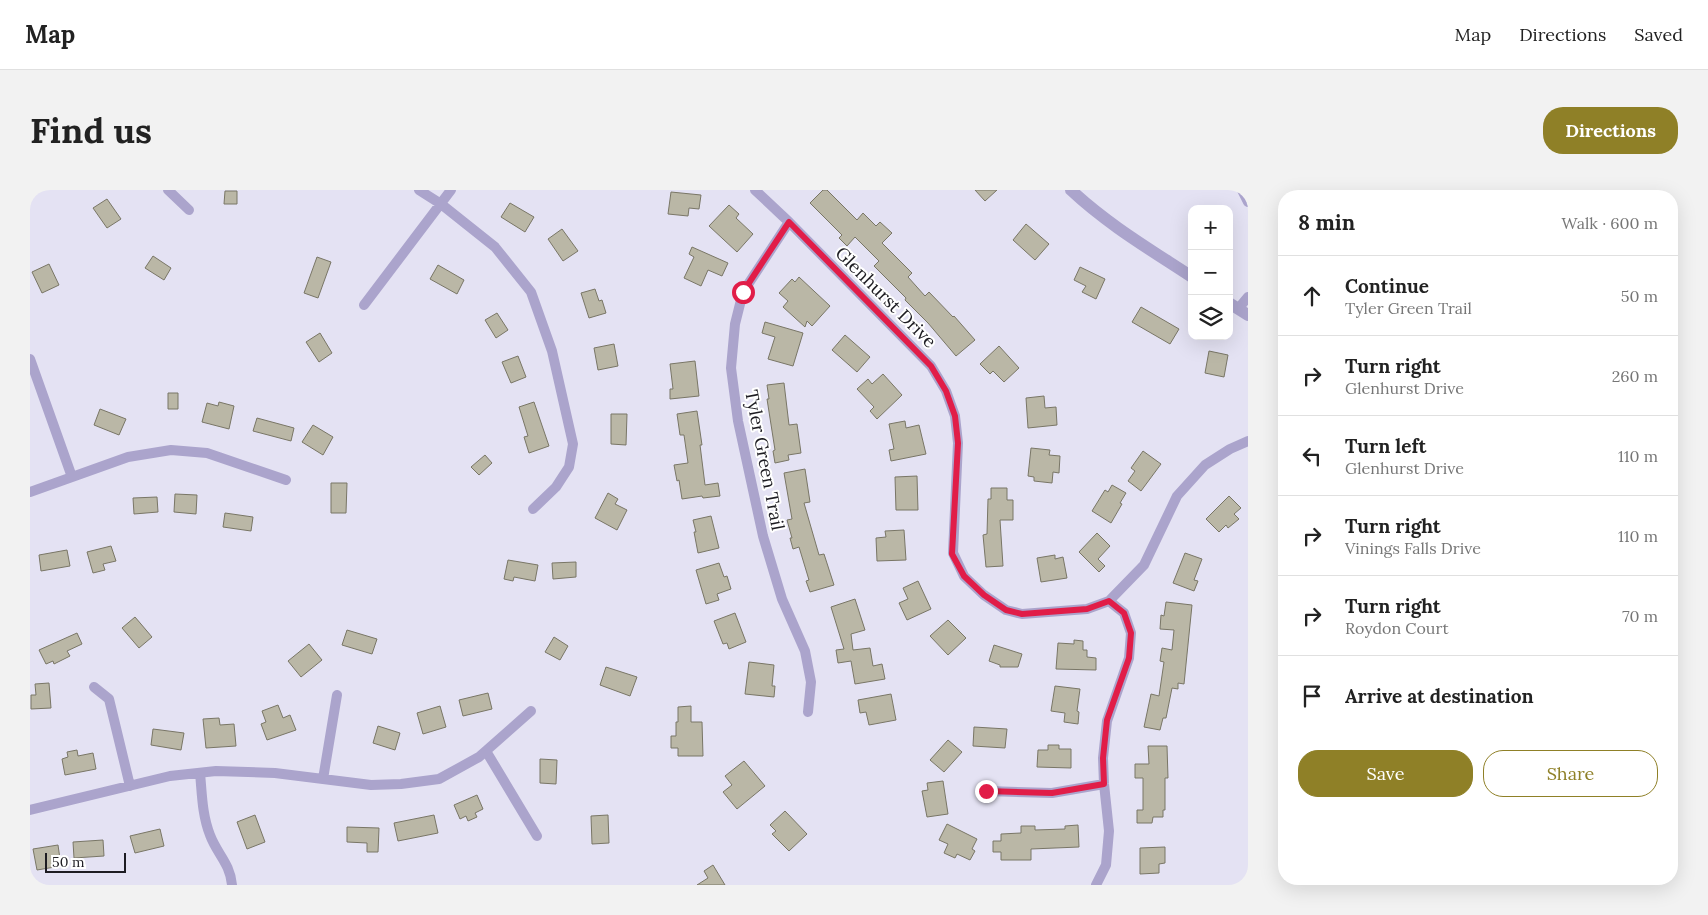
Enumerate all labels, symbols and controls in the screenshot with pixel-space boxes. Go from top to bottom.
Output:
text: Map [25,19,75,50]
text: Map [1455,23,1491,46]
text: Directions [1519,23,1606,46]
text: Saved [1634,23,1683,46]
button: Directions [1543,107,1678,154]
text: Find us [30,108,152,153]
map controls [1188,205,1233,340]
button: + [1188,205,1233,250]
text: 8 min [1298,209,1355,236]
text: Walk · 600 m [1561,213,1658,233]
street label: Glenhurst Drive [831,242,942,353]
button: − [1188,250,1233,295]
text: Continue [1345,274,1429,298]
route start [732,281,755,304]
icon: ahead [1298,282,1326,310]
text: 50 m [1621,286,1658,306]
button: layers [1188,295,1233,340]
text: Tyler Green Trail [1345,298,1472,318]
text: Turn right [1345,354,1441,378]
icon: right [1298,362,1326,390]
text: 260 m [1612,366,1658,386]
text: Glenhurst Drive [1345,378,1464,398]
street label: Tyler Green Trail [740,388,790,532]
text: Turn left [1345,434,1426,458]
icon: left [1298,442,1326,470]
text: 110 m [1618,446,1658,466]
text: Glenhurst Drive [1345,458,1464,478]
text: Turn right [1345,514,1441,538]
icon: right [1298,522,1326,550]
text: 110 m [1618,526,1658,546]
text: Vinings Falls Drive [1345,538,1481,558]
text: Turn right [1345,594,1441,618]
icon: right [1298,602,1326,630]
text: 70 m [1622,606,1658,626]
text: Roydon Court [1345,618,1449,638]
icon: arrive [1298,682,1326,710]
text: Arrive at destination [1345,684,1534,708]
button: Save [1298,750,1473,797]
button: Share [1483,750,1658,797]
route end [975,780,998,803]
scale bar [45,850,126,873]
text: 50 m [52,853,85,871]

